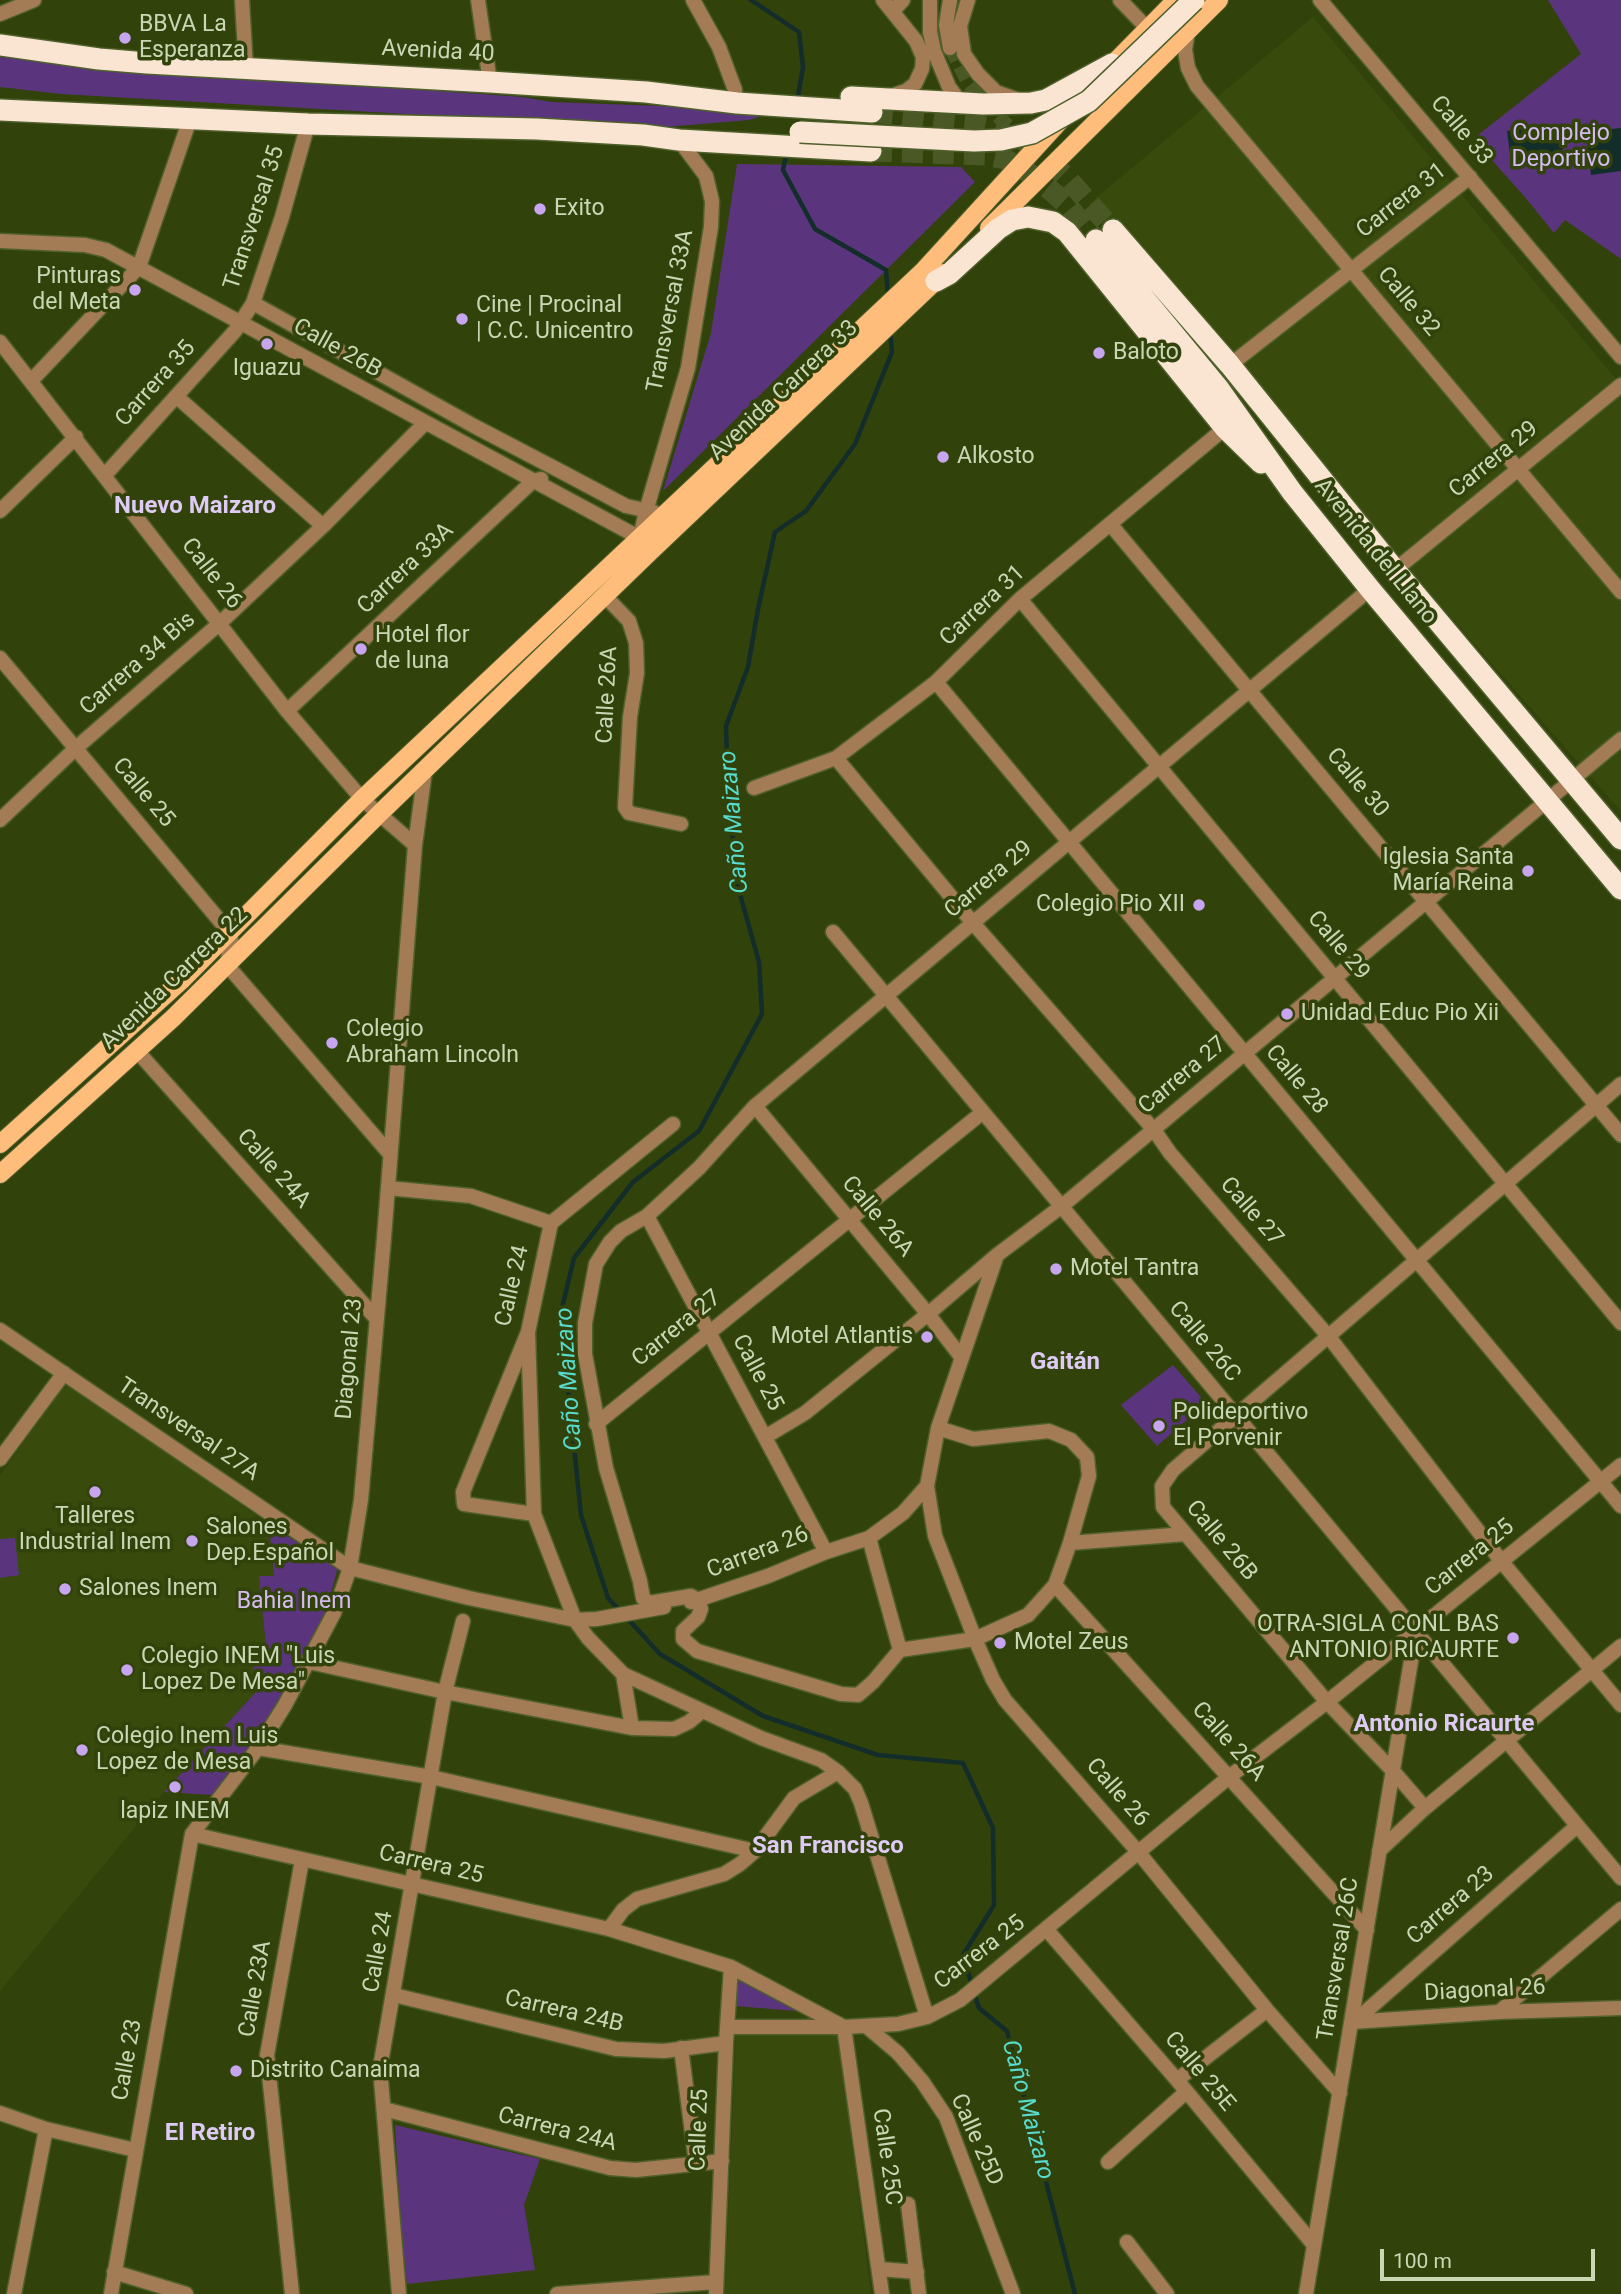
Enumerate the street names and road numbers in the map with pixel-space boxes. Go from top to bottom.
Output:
street label: Avenida 40 [381,35,495,69]
street label: Calle 33 [1424,91,1498,171]
street label: Transversal 35 [219,142,291,294]
street label: Carrera 31 [1352,157,1452,245]
street label: Transversal 33A [642,227,700,395]
street label: Calle 32 [1371,262,1445,342]
street label: Calle 26B [288,313,386,385]
street label: Avenida Carrera 33 [704,315,864,467]
street label: Carrera 35 [110,335,202,433]
street label: Carrera 29 [1444,416,1544,504]
street label: Avenida del Llano [1308,473,1442,631]
street label: Carrera 33A [352,517,460,621]
street label: Calle 26 [175,533,247,615]
street label: Carrera 31 [935,560,1031,652]
street label: Carrera 34 Bis [75,606,201,722]
street label: Calle 26A [592,646,624,744]
street label: Calle 30 [1320,743,1394,823]
street label: Calle 25 [106,753,180,833]
street label: Carrera 29 [939,835,1039,925]
street label: Avenida Carrera 22 [96,902,254,1056]
street label: Calle 29 [1301,906,1375,986]
street label: Carrera 27 [1133,1031,1233,1121]
street label: Calle 28 [1259,1040,1333,1120]
street label: Calle 24A [230,1124,316,1214]
street label: Calle 26A [835,1171,919,1263]
street label: Calle 27 [1214,1172,1288,1252]
street label: Calle 24 [490,1243,536,1329]
street label: Carrera 27 [627,1285,727,1373]
street label: Calle 26C [1162,1296,1246,1388]
street label: Diagonal 23 [331,1297,369,1421]
street label: Calle 25 [725,1330,789,1416]
street label: Transversal 27A [112,1372,264,1488]
street label: Calle 26B [1179,1495,1263,1587]
street label: Carrera 25 [1420,1514,1520,1602]
street label: Carrera 26 [703,1521,813,1585]
street label: Calle 26A [1185,1697,1271,1787]
street label: Calle 26 [1080,1753,1154,1833]
street label: Carrera 25 [376,1840,486,1890]
street label: Carrera 23 [1402,1861,1500,1951]
street label: Transversal 26C [1312,1875,1366,2043]
street label: Calle 24 [358,1909,400,1995]
street label: Carrera 25 [929,1910,1031,1996]
street label: Calle 23A [234,1939,278,2039]
street label: Diagonal 26 [1424,1974,1546,2008]
street label: Carrera 24B [502,1985,626,2039]
street label: Calle 23 [107,2017,149,2103]
street label: Calle 25E [1158,2027,1240,2117]
street label: Calle 25 [685,2088,715,2172]
street label: Calle 25D [944,2090,1008,2190]
street label: Carrera 24A [495,2102,619,2158]
street label: Calle 25C [866,2107,906,2207]

